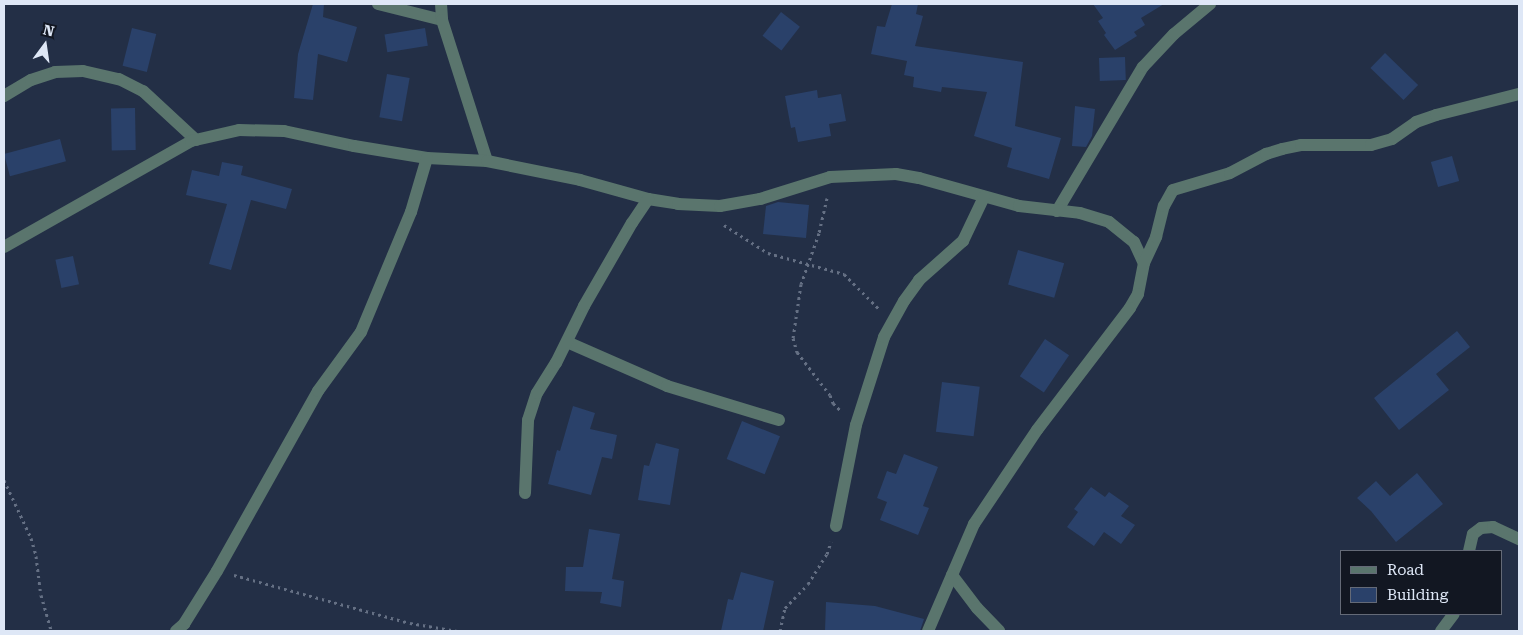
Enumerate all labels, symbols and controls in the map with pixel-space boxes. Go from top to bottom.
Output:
north arrow [20,20,70,70]
text: N [41,21,56,40]
legend [1340,550,1503,615]
text: Road [1387,561,1424,579]
text: Building [1387,586,1448,604]

